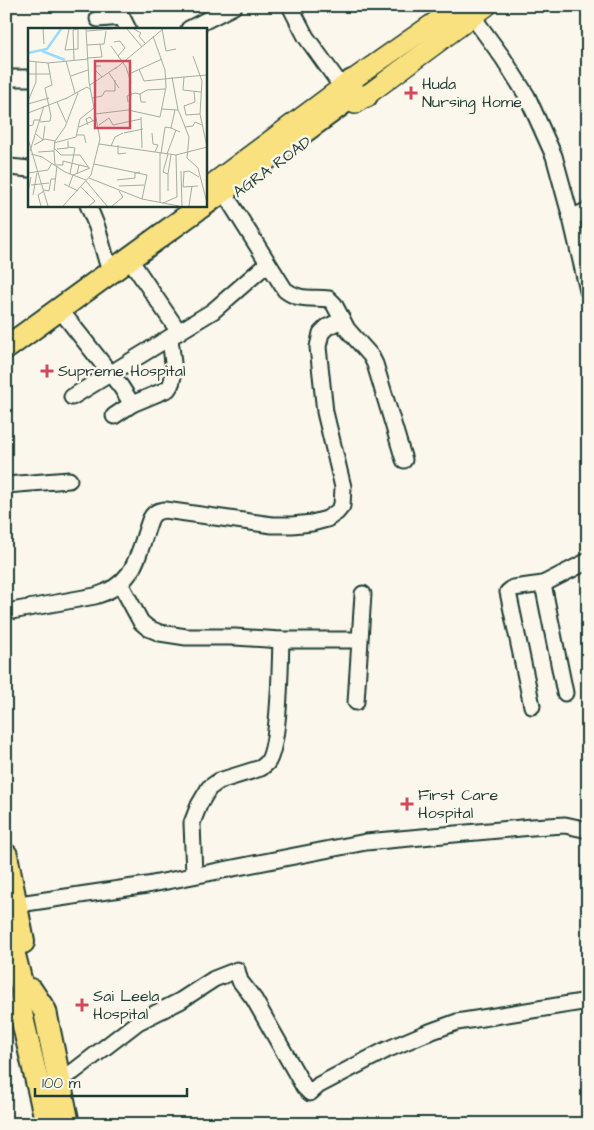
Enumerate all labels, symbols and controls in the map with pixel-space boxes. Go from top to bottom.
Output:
inset map [28,28,206,206]
place label: Huda Nursing Home [422,73,522,114]
marker: Huda Nursing Home [404,86,418,100]
street label: AGRA ROAD [228,131,316,203]
place label: Supreme Hospital [58,360,185,382]
marker: Supreme Hospital [40,364,54,378]
place label: First Care Hospital [418,784,499,824]
marker: First Care Hospital [400,797,414,811]
place label: Sai Leela Hospital [93,985,159,1025]
marker: Sai Leela Hospital [75,998,89,1012]
scale bar [35,1065,188,1097]
text: 100 m [42,1073,81,1094]

